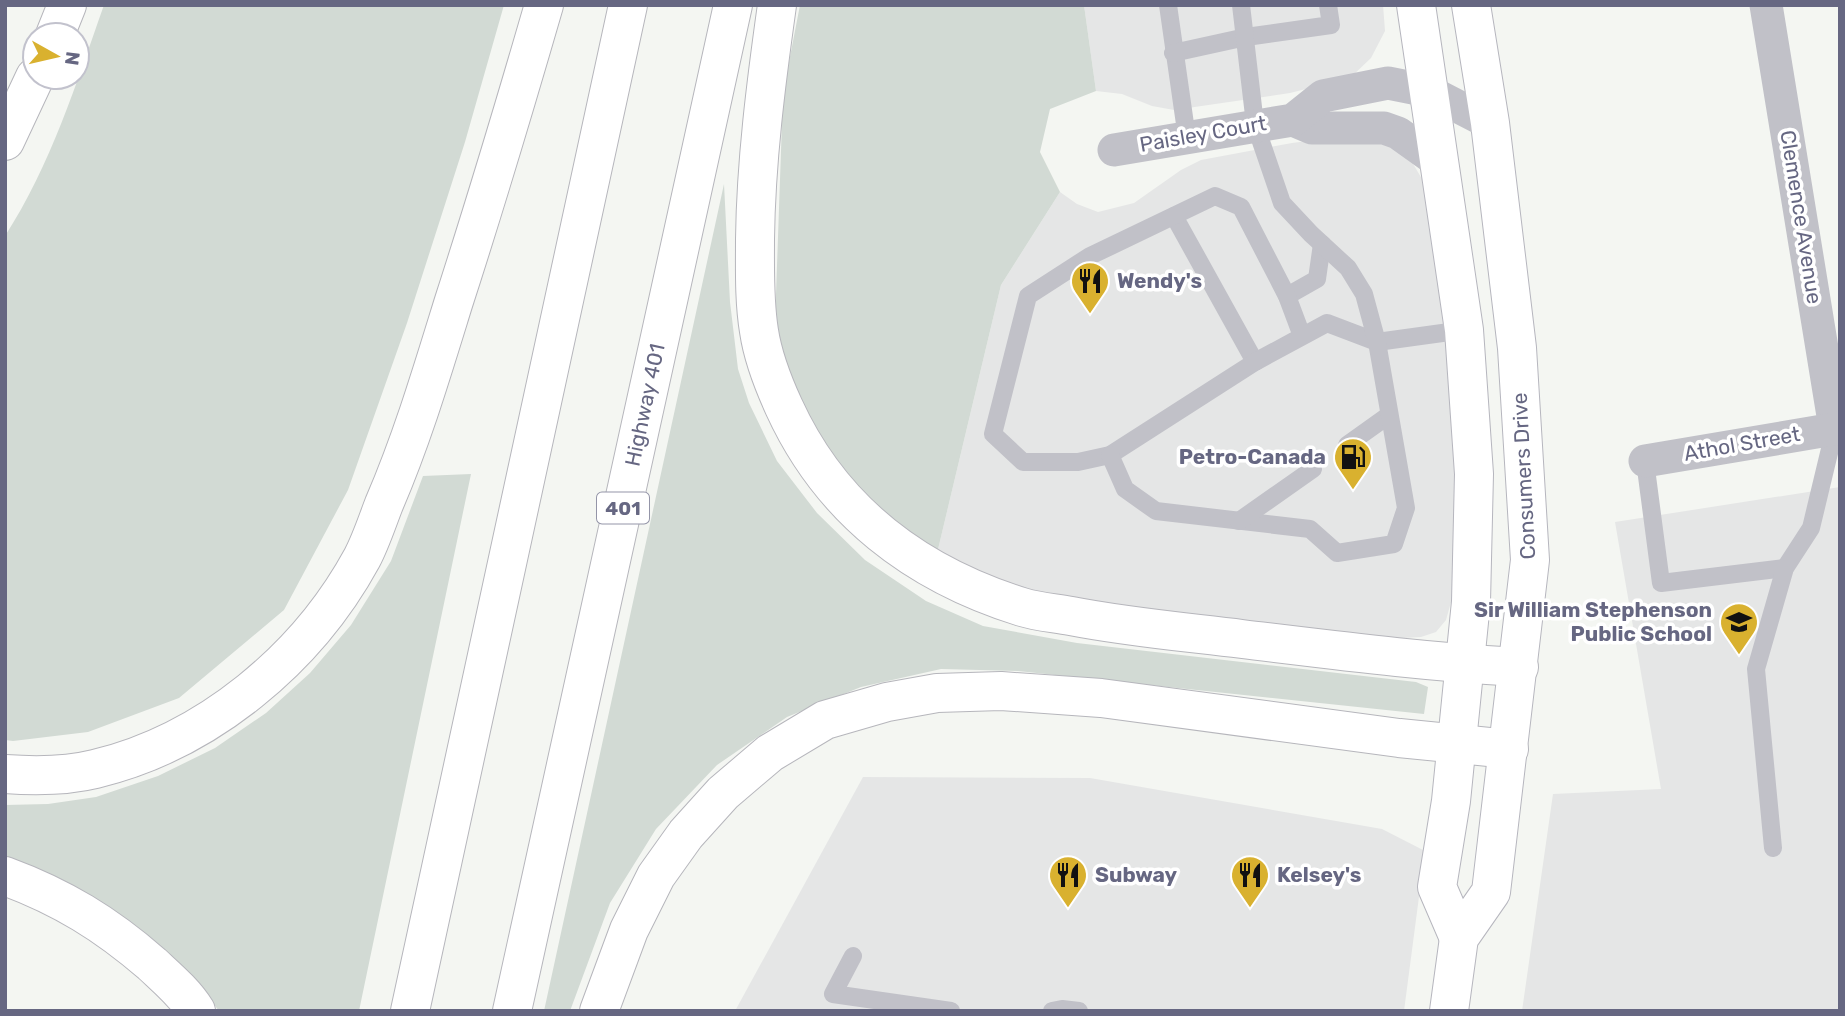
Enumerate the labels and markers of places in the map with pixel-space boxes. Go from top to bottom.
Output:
restaurant icon: Wendy's [1069,260,1111,315]
place label: Wendy's [1117,268,1202,293]
fuel station icon: Petro-Canada [1332,436,1374,491]
place label: Petro-Canada [1179,444,1326,469]
place label: Sir William Stephenson Public School [1474,597,1712,646]
school or university icon: Sir William Stephenson Public School [1718,601,1760,656]
restaurant icon: Subway [1047,854,1089,909]
restaurant icon: Kelsey's [1229,854,1271,909]
place label: Subway [1095,862,1178,887]
place label: Kelsey's [1277,862,1361,887]

